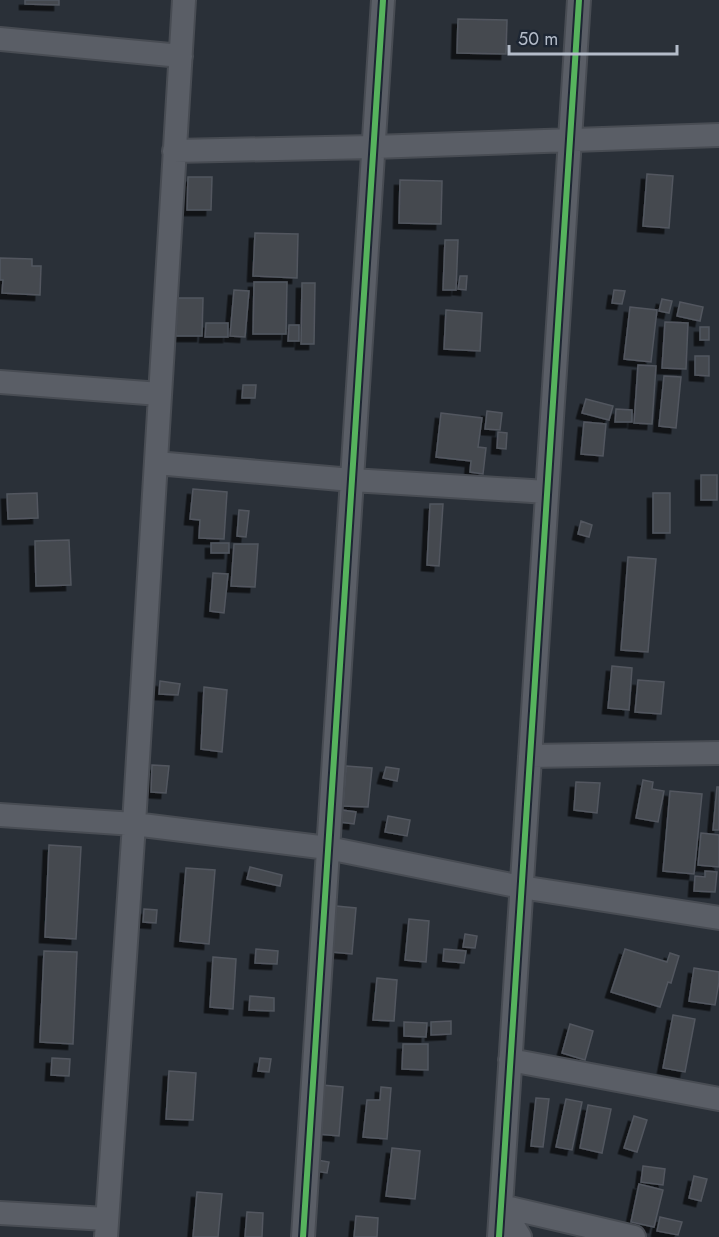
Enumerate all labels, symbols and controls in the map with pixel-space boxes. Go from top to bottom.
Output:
scale bar [509,18,677,56]
text: 50 m [518,26,558,52]

